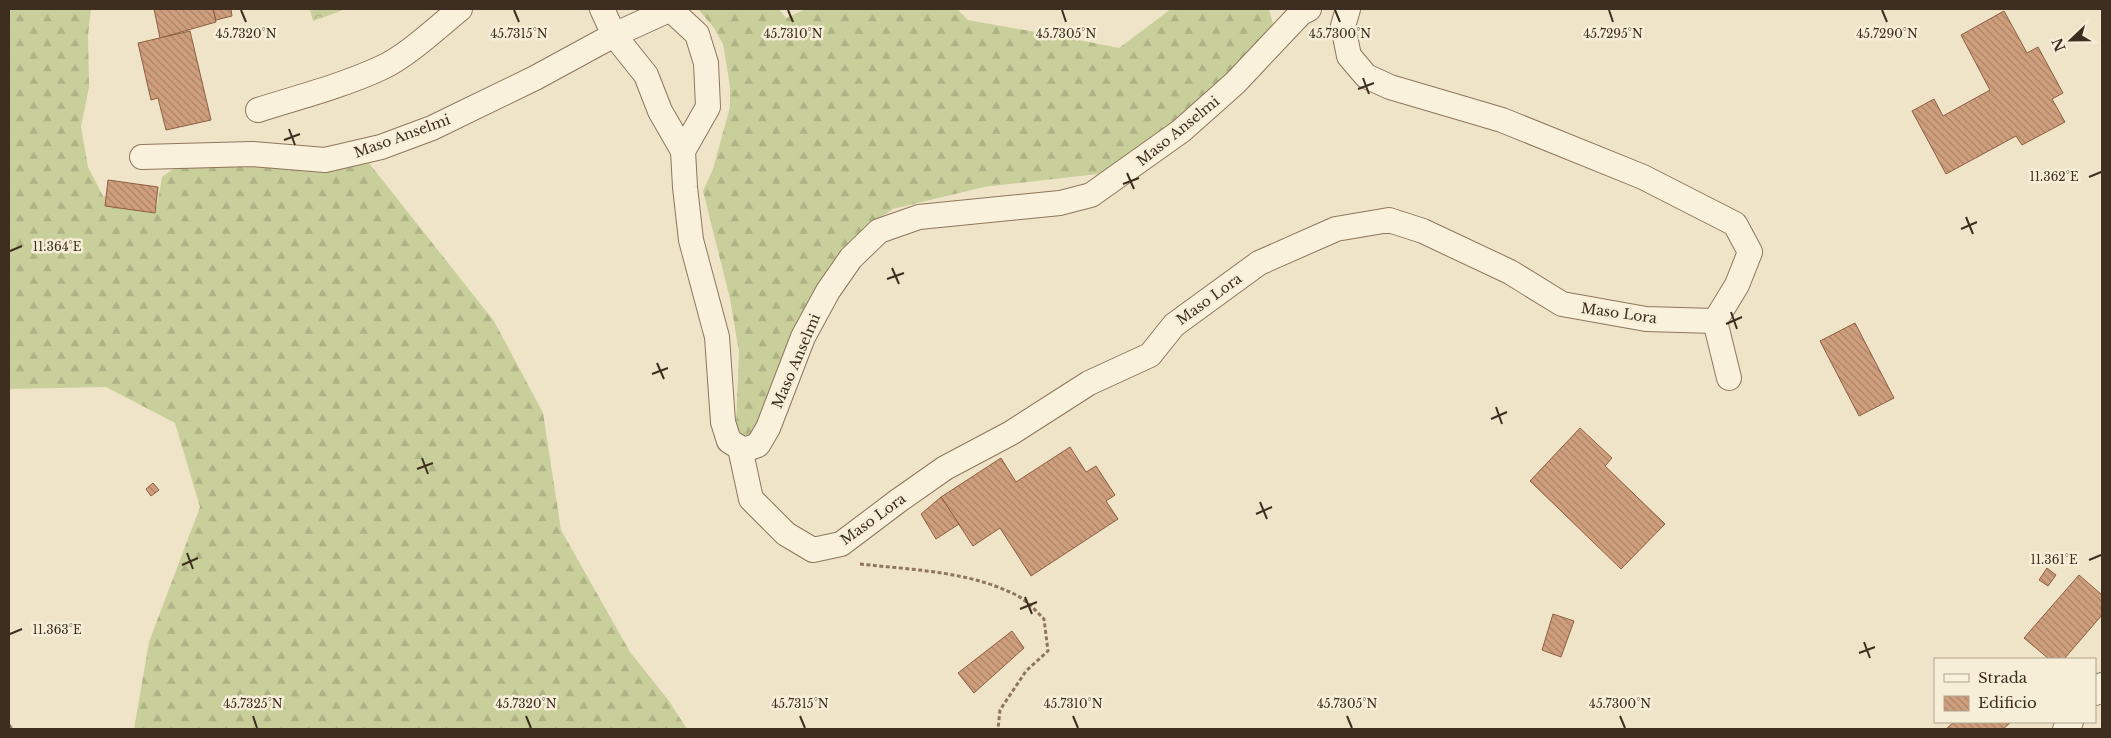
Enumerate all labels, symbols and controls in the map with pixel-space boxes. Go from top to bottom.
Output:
north arrow [2046,15,2096,65]
text: 45.7320°N [215,26,277,41]
text: 45.7315°N [490,26,548,41]
text: 45.7310°N [763,26,823,41]
text: 45.7305°N [1036,26,1096,41]
text: 45.7300°N [1309,26,1371,41]
text: 45.7295°N [1583,26,1643,41]
text: 45.7290°N [1856,26,1918,41]
text: N [2048,35,2070,54]
street label: Maso Anselmi [1133,92,1223,170]
street label: Maso Anselmi [351,110,453,162]
text: 11.362°E [2029,169,2079,184]
text: 11.364°E [33,239,82,254]
street label: Maso Lora [1173,269,1245,329]
street label: Maso Lora [1580,299,1658,327]
street label: Maso Anselmi [768,311,824,411]
street label: Maso Lora [837,489,909,549]
text: 11.361°E [2030,552,2078,567]
text: 11.363°E [32,622,82,637]
legend [1934,658,2096,723]
text: Strada [1978,668,2028,687]
text: Edificio [1978,693,2037,712]
text: 45.7325°N [223,696,283,711]
text: 45.7320°N [495,696,557,711]
text: 45.7315°N [771,696,829,711]
text: 45.7310°N [1043,696,1103,711]
text: 45.7305°N [1317,696,1377,711]
text: 45.7300°N [1589,696,1651,711]

